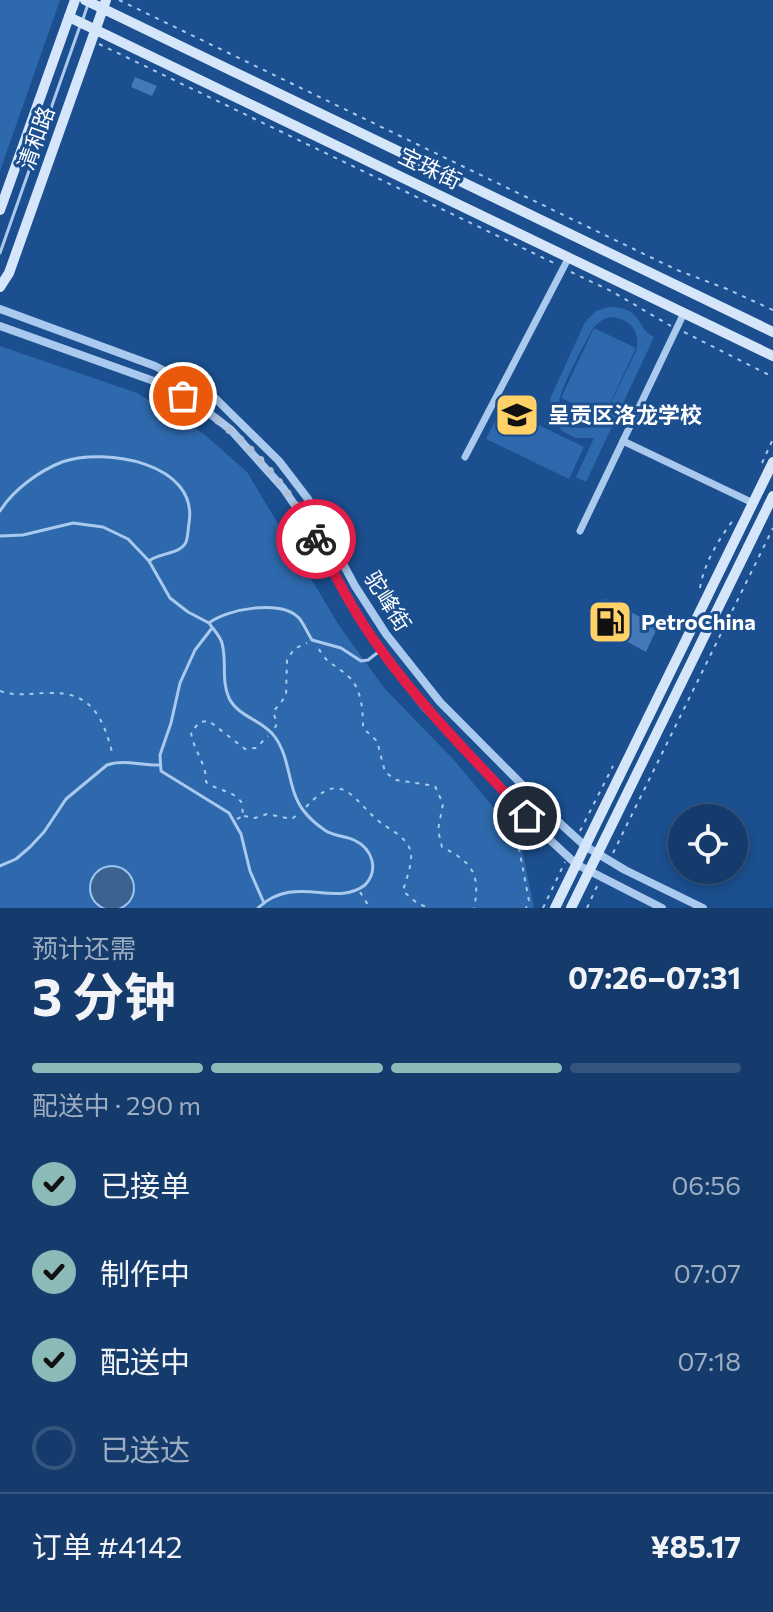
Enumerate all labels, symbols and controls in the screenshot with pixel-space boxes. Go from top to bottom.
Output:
street label: 清和路 [12,102,60,173]
street label: 宝珠街 [395,141,466,194]
pin [149,362,217,430]
icon: bag [161,374,205,418]
school or university icon: 呈贡区洛龙学校 [493,391,541,439]
place label: 呈贡区洛龙学校 [548,401,702,428]
courier [276,499,356,579]
icon: bike [294,517,338,561]
street label: 驼峰街 [359,566,417,636]
fuel station icon: PetroChina [586,598,634,646]
place label: PetroChina [641,608,756,635]
pin [493,782,561,850]
icon: home [505,794,549,838]
map controls [668,804,748,884]
button: locate [668,804,748,884]
text: 预计还需 [32,932,136,963]
text: 07:26–07:31 [568,958,741,995]
text: 3 分钟 [32,963,176,1027]
text: 配送中 · 290 m [32,1089,201,1120]
icon: check [32,1162,76,1206]
text: 已接单 [100,1166,190,1203]
text: 06:56 [671,1169,741,1200]
icon: check [32,1250,76,1294]
text: 制作中 [100,1254,190,1291]
text: 07:07 [674,1257,741,1288]
icon: check [32,1338,76,1382]
text: 配送中 [100,1342,190,1379]
text: 07:18 [677,1345,741,1376]
text: 已送达 [100,1430,190,1467]
text: 订单 #4142 [32,1527,182,1564]
text: ¥85.17 [650,1527,741,1564]

